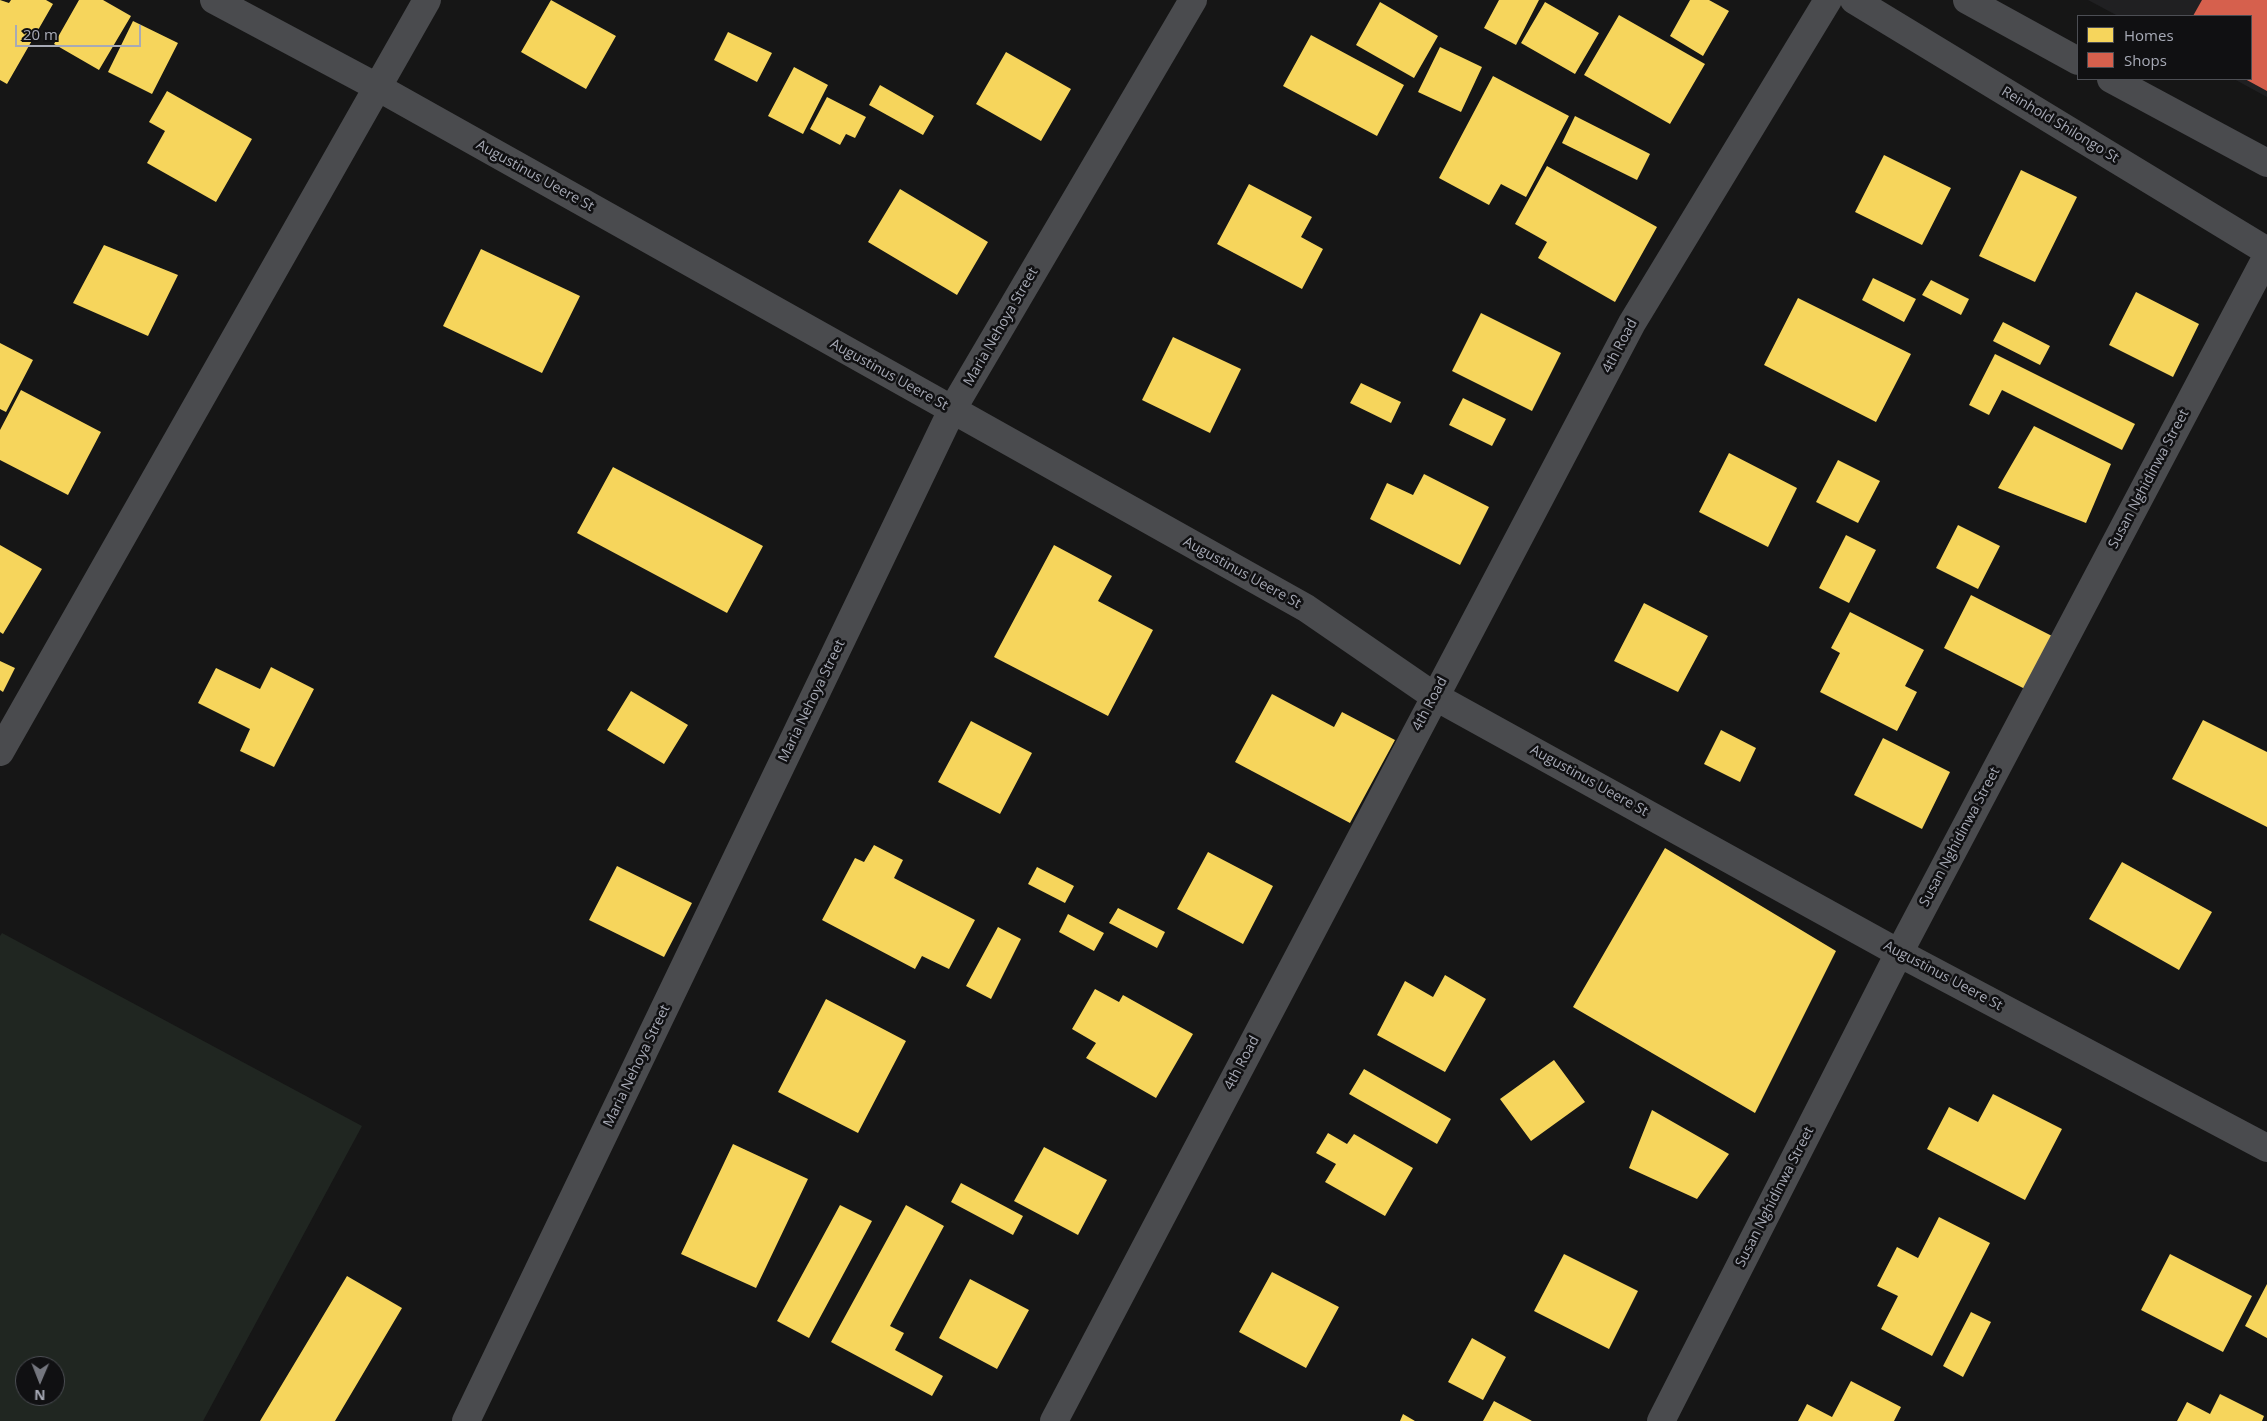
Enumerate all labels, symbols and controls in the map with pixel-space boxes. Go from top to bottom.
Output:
scale bar [18,15,144,47]
legend [2077,15,2252,80]
text: 20 m [23,24,58,44]
text: Homes [2124,25,2174,45]
text: Shops [2124,50,2167,70]
street label: Reinhold Shilongo St [1998,83,2122,167]
street label: Augustinus Ueere St [473,137,597,215]
street label: Maria Nehoya Street [960,265,1042,389]
street label: 4th Road [1599,316,1641,376]
street label: Augustinus Ueere St [827,336,951,414]
street label: Susan Nghidinwa Street [2105,407,2193,551]
street label: Augustinus Ueere St [1180,534,1304,612]
street label: Maria Nehoya Street [775,637,849,765]
street label: 4th Road [1409,674,1451,734]
street label: Augustinus Ueere St [1527,742,1651,820]
street label: Susan Nghidinwa Street [1916,765,2004,909]
street label: Augustinus Ueere St [1881,938,2005,1014]
street label: Maria Nehoya Street [600,1002,674,1130]
street label: 4th Road [1221,1033,1263,1093]
street label: Susan Nghidinwa Street [1732,1124,1818,1270]
north arrow [15,1356,65,1406]
text: N [34,1386,46,1405]

